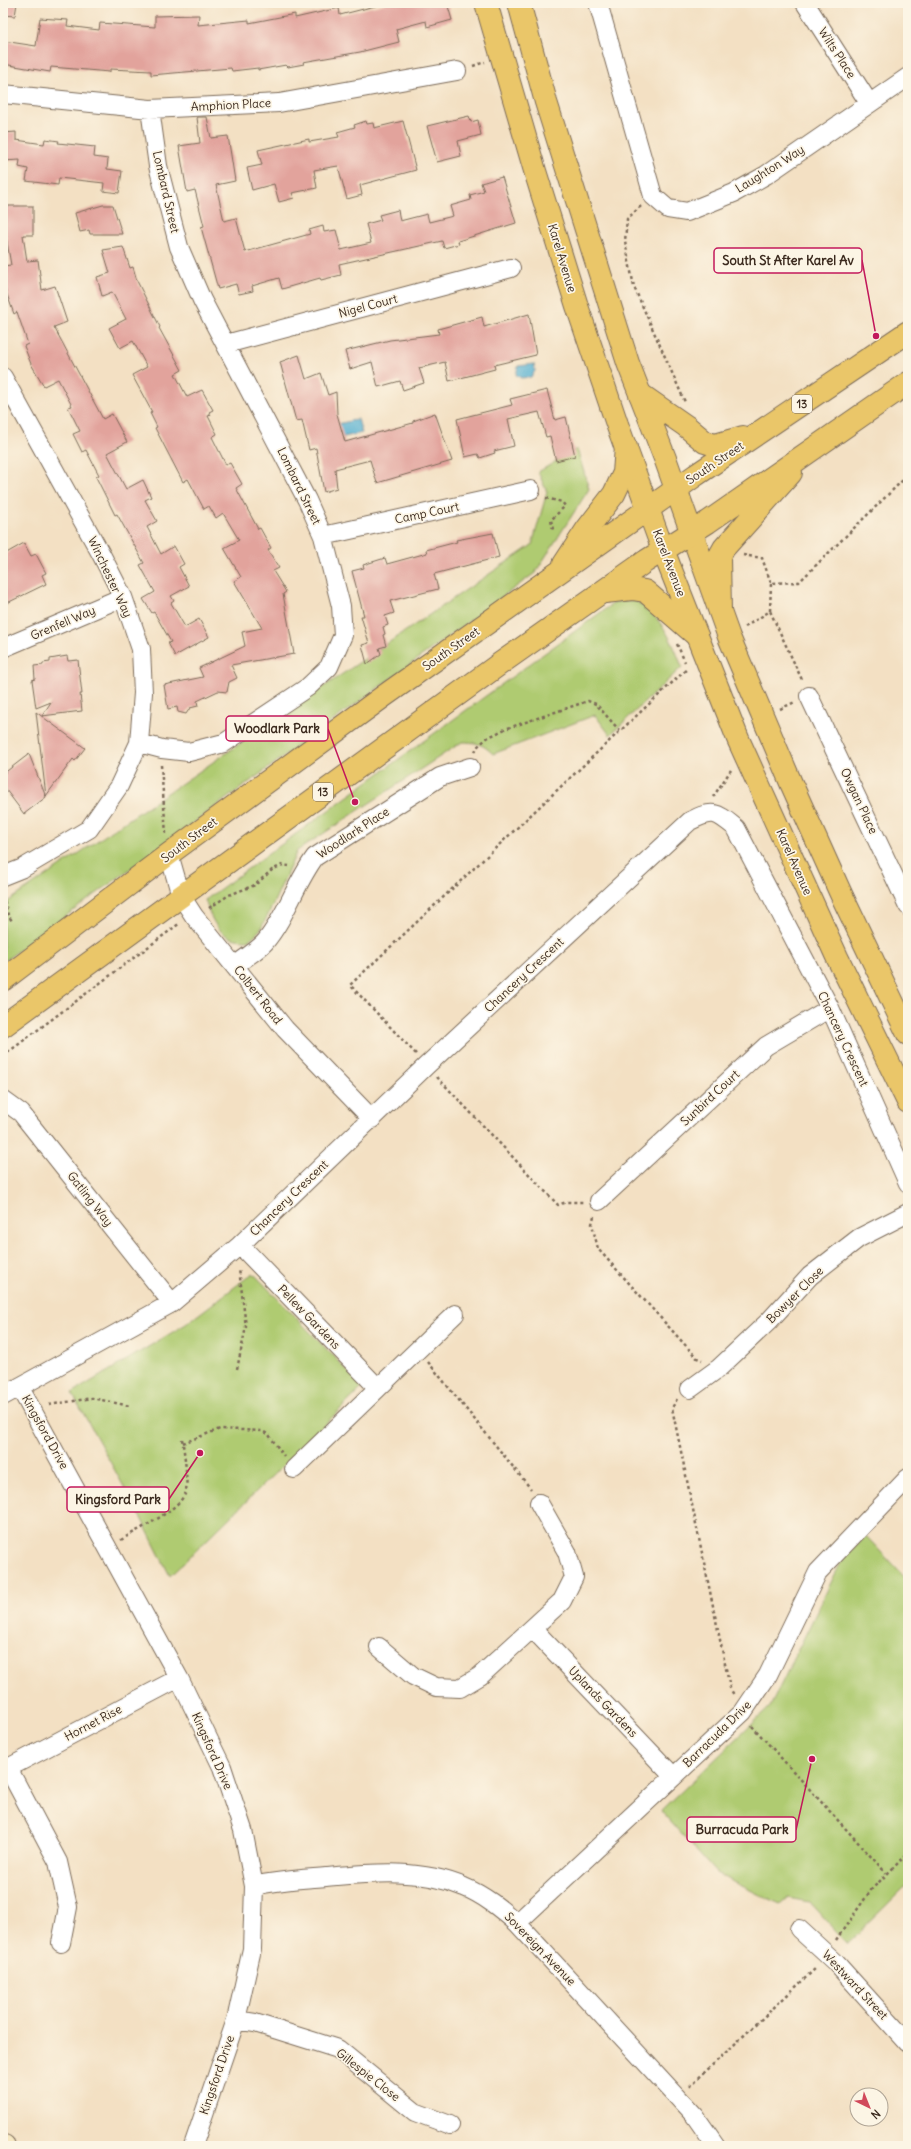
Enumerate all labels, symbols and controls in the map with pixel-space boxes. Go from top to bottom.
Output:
street label: Wilts Place [815,24,859,81]
street label: Amphion Place [190,95,271,114]
street label: Laughton Way [733,141,807,196]
street label: Lombard Street [150,149,183,234]
street label: Karel Avenue [545,222,580,294]
callout: South St After Karel Av [714,248,862,273]
text: South St After Karel Av [722,252,854,269]
street label: Nigel Court [337,290,399,321]
road number: 13 [792,395,812,413]
street label: South Street [683,438,746,487]
street label: Lombard Street [274,445,325,527]
street label: Camp Court [393,498,460,527]
street label: Karel Avenue [650,527,689,599]
street label: Winchester Way [85,534,136,620]
street label: Grenfell Way [28,602,97,643]
street label: South Street [419,623,482,674]
callout: Woodlark Park [226,716,328,741]
text: Woodlark Park [234,720,320,737]
street label: Owgan Place [838,765,881,836]
road number: 13 [313,783,333,801]
street label: Woodlark Place [314,804,392,862]
street label: South Street [158,814,220,866]
street label: Karel Avenue [773,826,816,897]
street label: Chancery Crescent [481,934,566,1015]
street label: Colbert Road [231,962,286,1027]
street label: Chancery Crescent [815,989,872,1089]
street label: Sunbird Court [677,1067,742,1129]
street label: Chancery Crescent [246,1156,331,1239]
street label: Gatling Way [64,1168,116,1229]
street label: Bowyer Close [763,1263,826,1326]
street label: Pellew Gardens [275,1281,344,1352]
street label: Kingsford Drive [19,1392,72,1472]
callout: Kingsford Park [67,1487,169,1512]
text: Kingsford Park [75,1491,161,1508]
street label: Uplands Gardens [566,1663,641,1740]
street label: Barracuda Drive [679,1697,754,1770]
street label: Hornet Rise [62,1701,124,1744]
street label: Kingsford Drive [189,1710,236,1792]
callout: Burracuda Park [687,1817,796,1842]
text: Burracuda Park [695,1821,789,1838]
street label: Sovereign Avenue [502,1909,579,1988]
street label: Westward Street [819,1947,891,2022]
street label: Kingsford Drive [196,2033,237,2116]
street label: Gillespie Close [333,2045,403,2104]
north arrow [849,2087,889,2127]
text: N [868,2107,883,2122]

